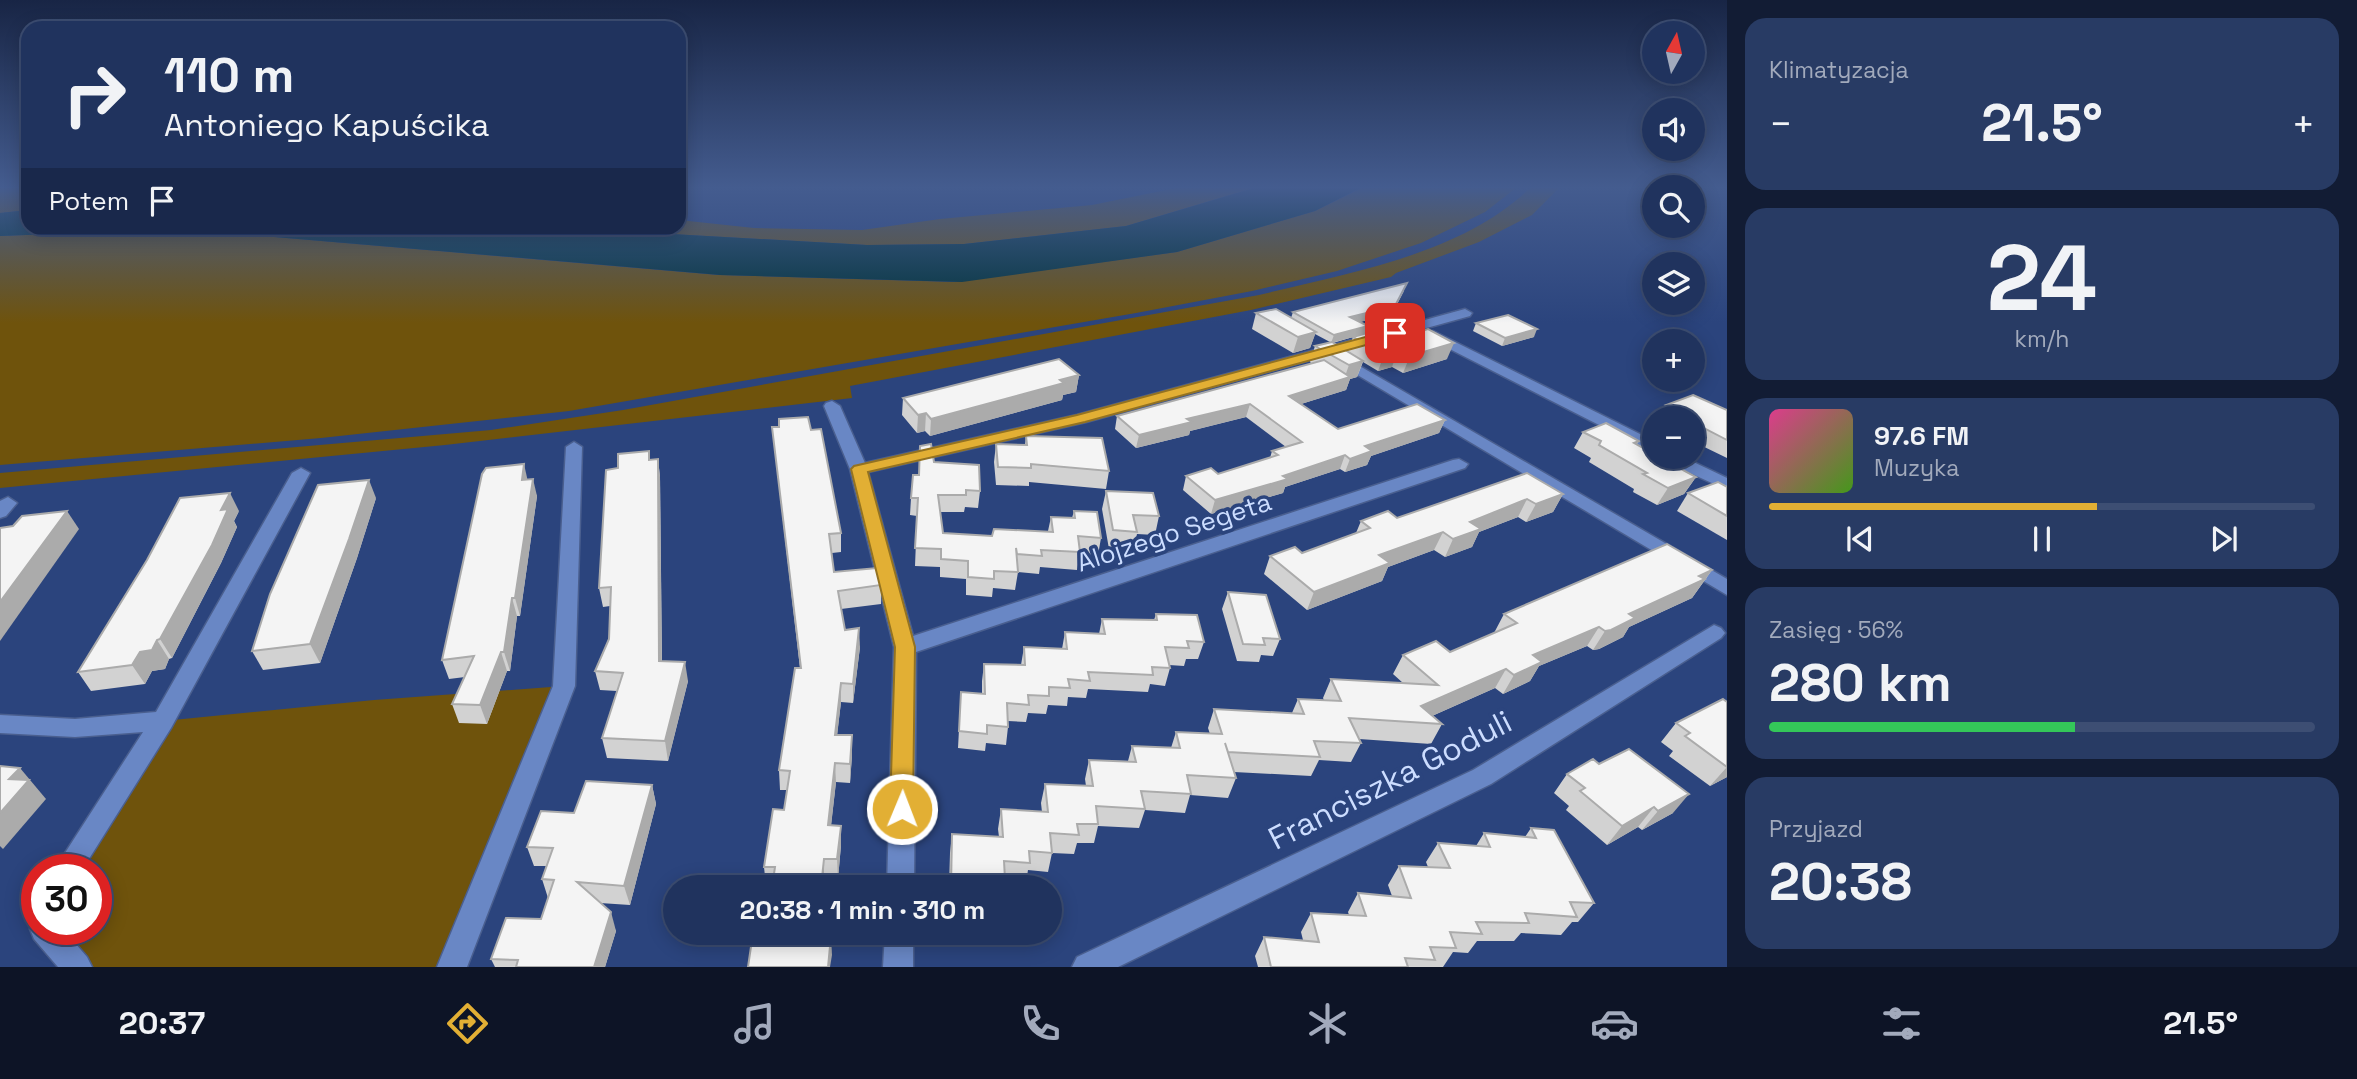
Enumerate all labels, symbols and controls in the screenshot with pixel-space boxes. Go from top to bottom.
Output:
north arrow [1642,21,1704,84]
map controls [1642,21,1705,469]
text: 110 m [164,44,294,106]
icon: right [49,49,140,140]
text: Klimatyzacja [1769,55,1909,85]
text: 21.5° [1981,90,2103,156]
button: sound [1642,98,1705,161]
text: − [1769,100,1793,148]
text: + [2291,100,2315,148]
text: Antoniego Kapuścika [164,105,489,145]
button: search [1642,175,1705,238]
icon: arrive [143,182,181,220]
text: Potem [49,184,129,218]
text: 24 [1987,220,2097,337]
button: layers [1642,252,1705,315]
pin [1365,303,1425,363]
icon: arrive [1376,314,1414,352]
text: km/h [2015,324,2069,354]
button: + [1642,329,1705,392]
button: − [1642,406,1705,469]
text: 97.6 FM [1874,419,1969,453]
text: Muzyka [1874,453,1959,483]
street label: Alojzego Segeta [1072,484,1276,580]
icon: previous [1841,520,1879,558]
icon: pause [2023,520,2061,558]
icon: next [2205,520,2243,558]
text: Zasięg · 56% [1769,615,1903,645]
text: 280 km [1769,650,1952,716]
street label: Franciszka Goduli [1262,701,1518,859]
position arrow [865,772,939,846]
text: Przyjazd [1769,814,1863,844]
text: 20:38 [1769,849,1912,915]
speed limit sign: 30 [21,854,112,945]
text: 20:38 · 1 min · 310 m [740,893,985,927]
icon: directions [443,999,492,1048]
icon: music [730,999,779,1048]
icon: phone [1016,999,1065,1048]
icon: climate [1303,999,1352,1048]
icon: car [1590,999,1639,1048]
icon: filters [1877,999,1926,1048]
text: 20:37 [119,1003,205,1043]
text: 21.5° [2163,1003,2238,1043]

